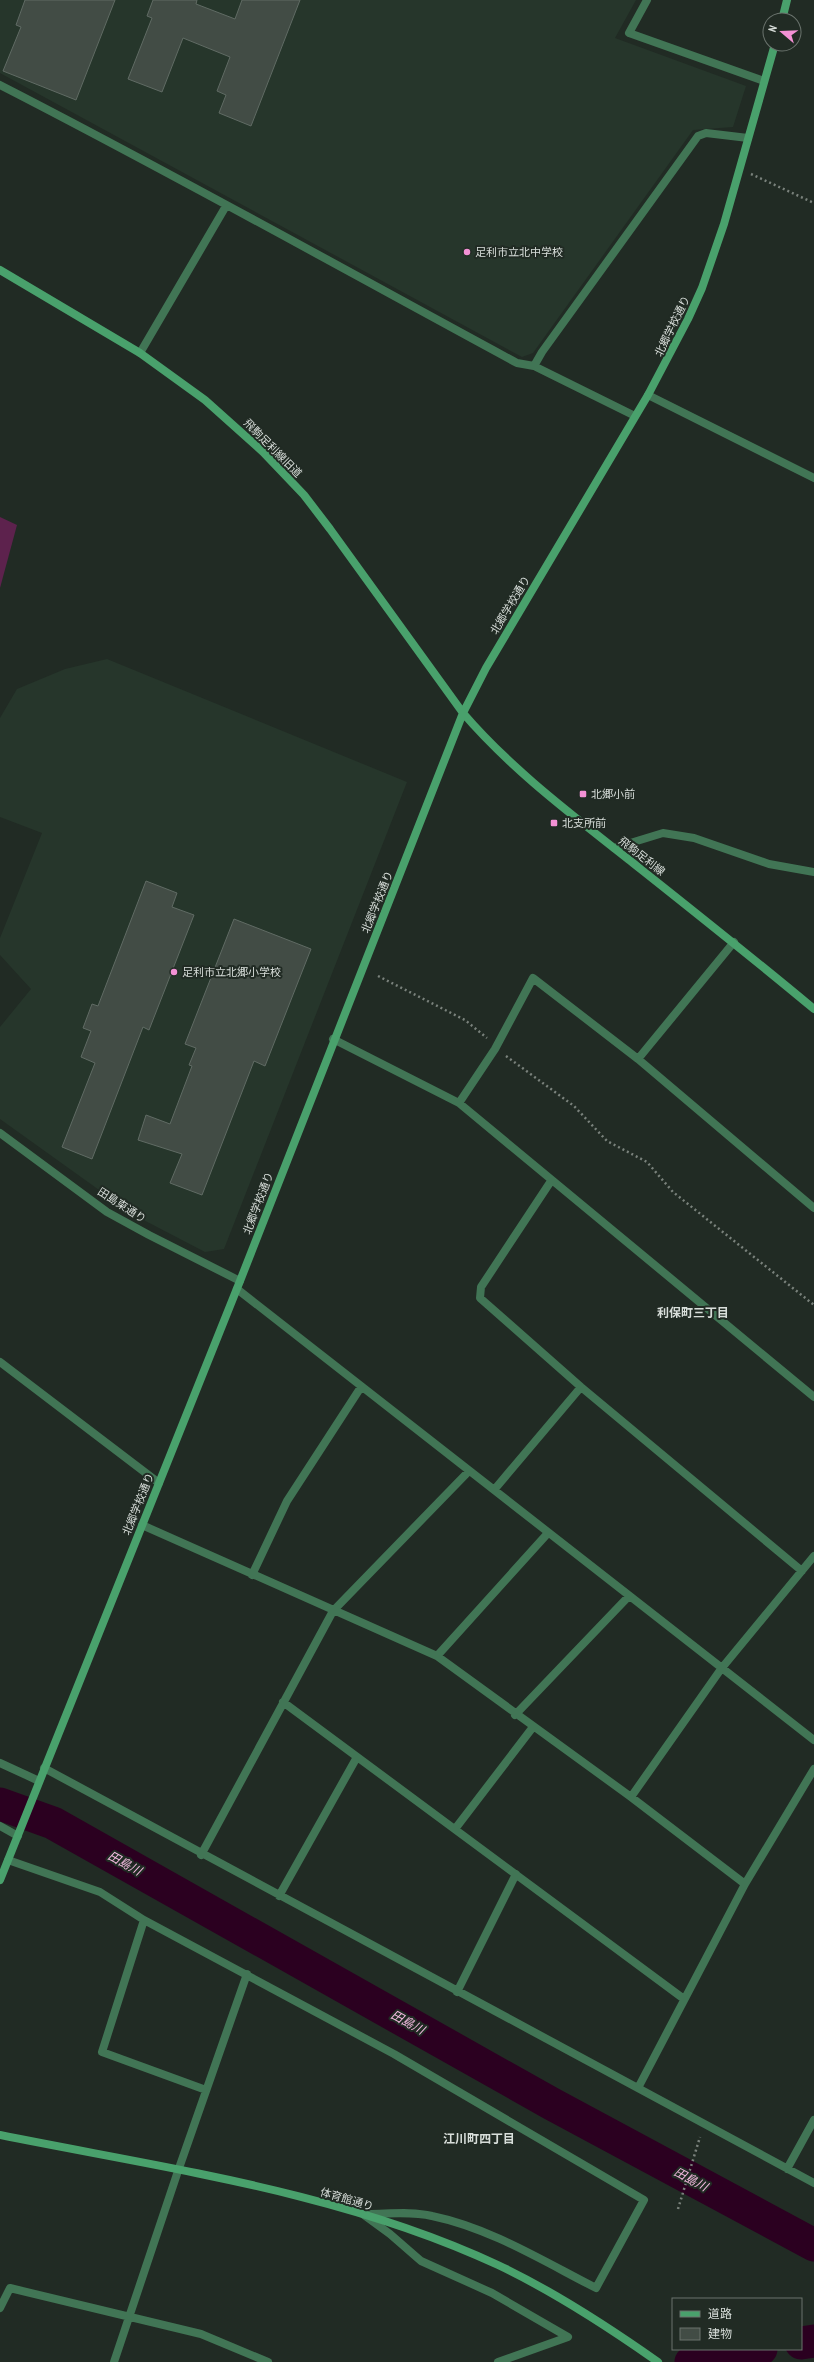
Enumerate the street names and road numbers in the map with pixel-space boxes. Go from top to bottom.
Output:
street label: 北郷学校通り [651,293,693,359]
street label: 飛駒足利線旧道 [241,416,305,480]
street label: 北郷学校通り [487,573,533,637]
street label: 飛駒足利線 [616,834,668,878]
street label: 北郷学校通り [358,869,396,935]
street label: 北郷学校通り [240,1170,276,1236]
street label: 田島東通り [95,1184,149,1226]
street label: 北郷学校通り [119,1471,157,1537]
street label: 体育館通り [319,2185,375,2213]

